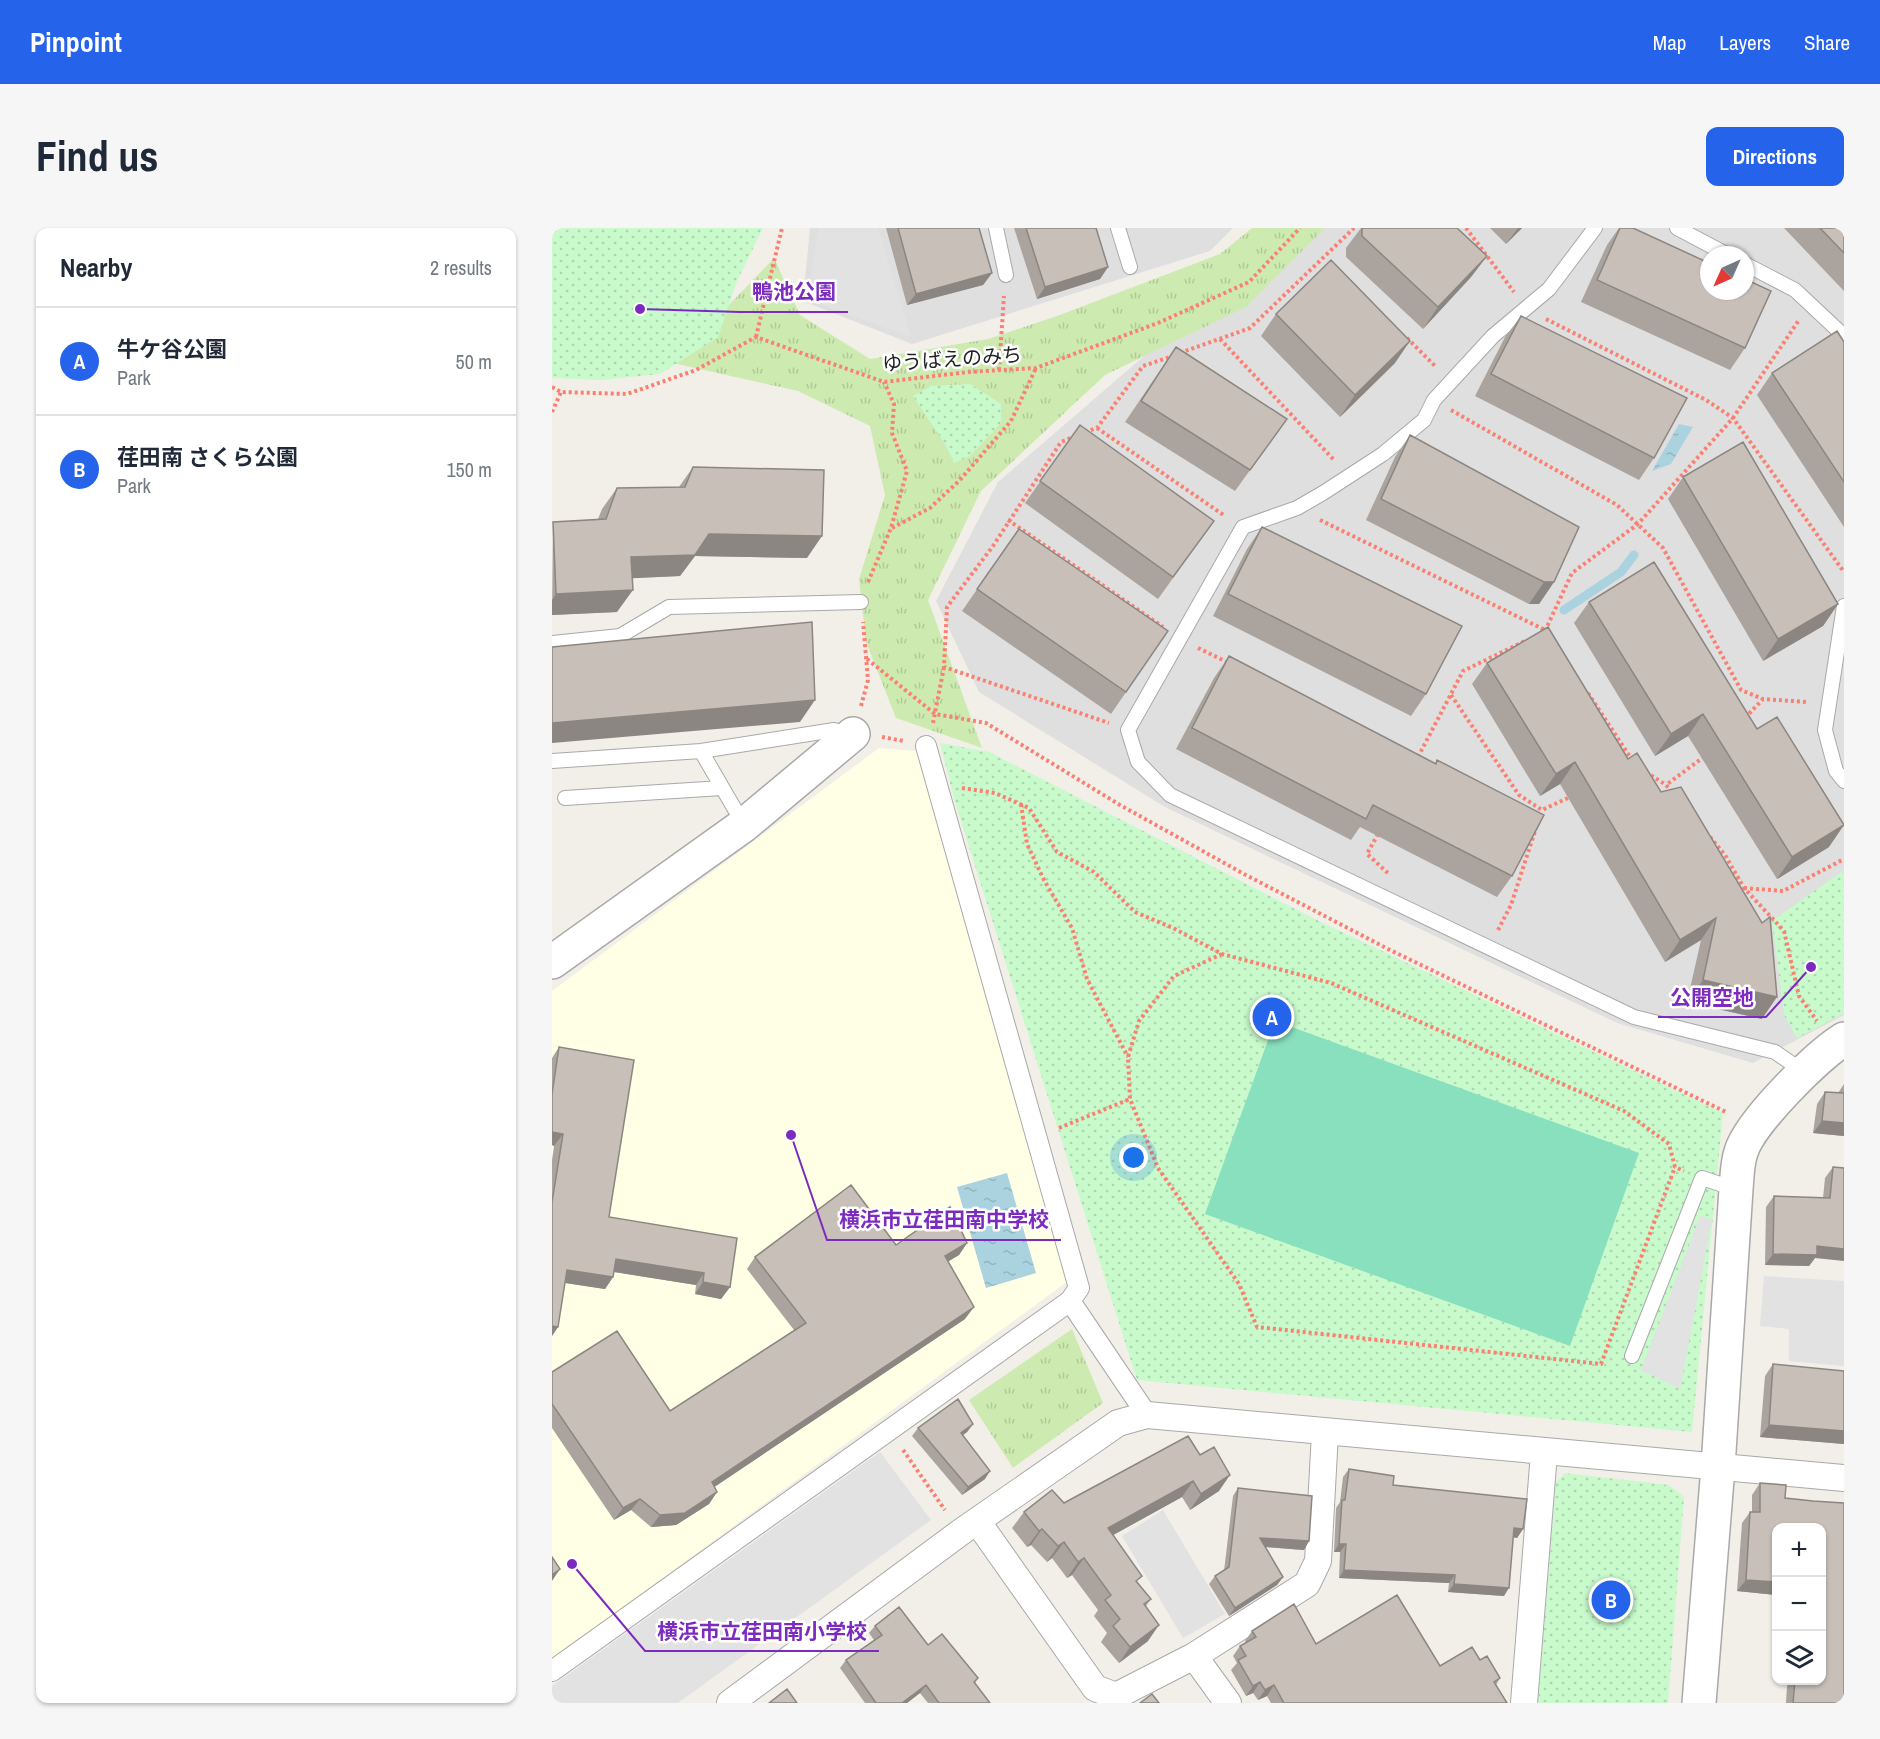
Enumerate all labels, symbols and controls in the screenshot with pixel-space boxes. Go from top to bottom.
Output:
text: Pinpoint [30,23,122,61]
text: Map [1653,28,1686,57]
text: Layers [1719,28,1771,57]
text: Share [1804,28,1850,57]
button: Directions [1706,127,1844,186]
text: Find us [36,128,158,184]
north arrow [1700,246,1754,300]
text: Nearby [60,250,132,285]
text: 2 results [430,254,492,281]
callout: 鴨池公園 [740,273,848,312]
text: 鴨池公園 [752,277,836,306]
text: 牛ケ谷公園 [117,334,227,364]
street label: ゆうばえのみち [881,340,1023,377]
text: A [74,348,85,375]
text: 50 m [456,348,492,375]
text: Park [117,364,151,391]
text: 荏田南 さくら公園 [117,442,298,472]
text: B [74,456,85,483]
text: 150 m [446,456,492,483]
text: Park [117,472,151,499]
callout: 公開空地 [1658,978,1766,1017]
text: 公開空地 [1670,983,1754,1012]
pin: A [1252,994,1292,1040]
your location [1119,1143,1148,1172]
callout: 横浜市立荏田南中学校 [827,1201,1061,1240]
text: 横浜市立荏田南中学校 [839,1205,1049,1234]
map controls [1772,1523,1826,1685]
button: + [1772,1523,1826,1577]
button: − [1772,1577,1826,1631]
pin: B [1592,1578,1630,1622]
callout: 横浜市立荏田南小学校 [645,1612,879,1651]
text: 横浜市立荏田南小学校 [657,1617,867,1646]
button: layers [1772,1631,1826,1685]

